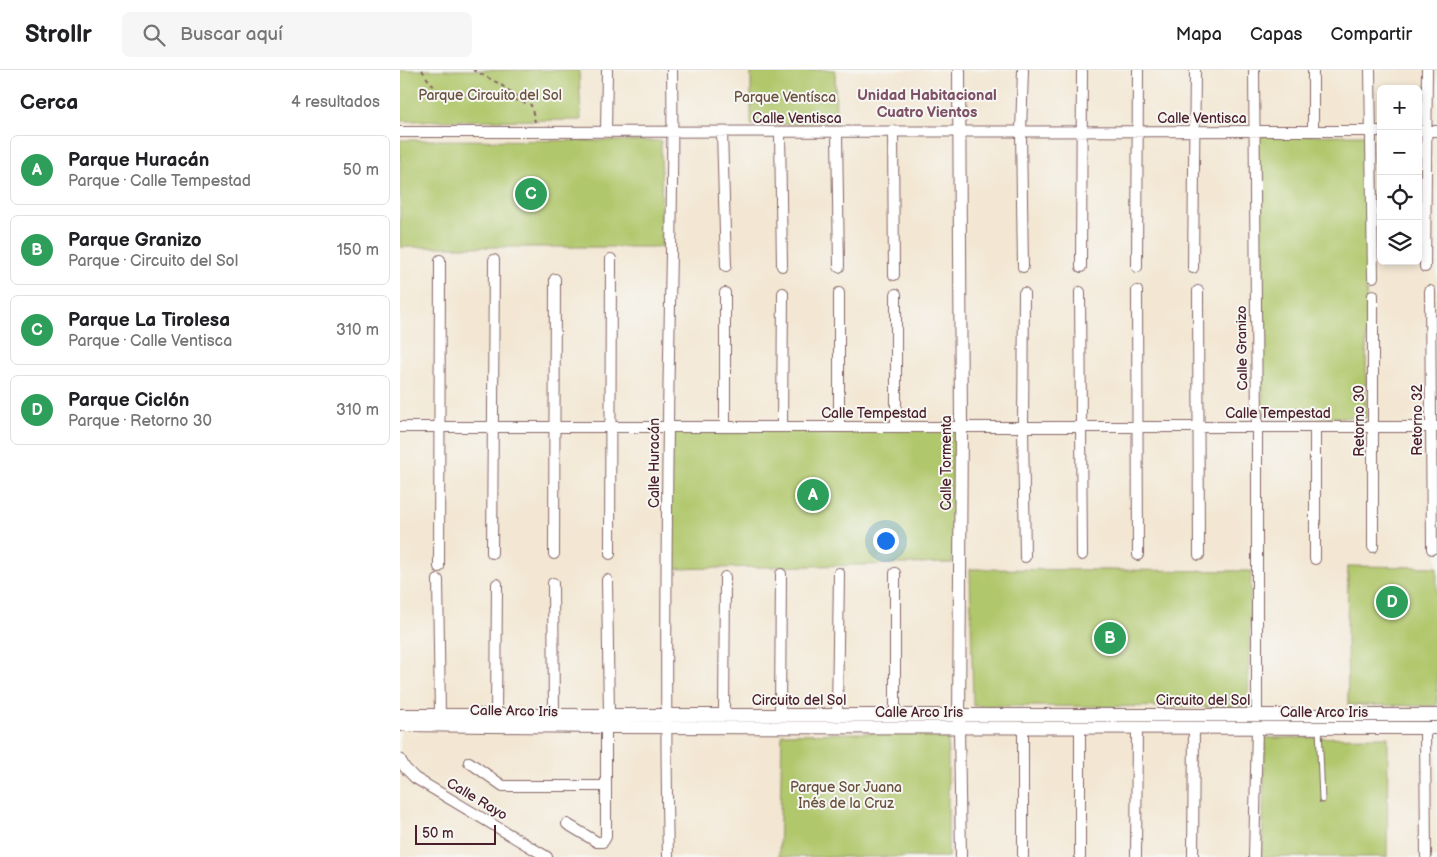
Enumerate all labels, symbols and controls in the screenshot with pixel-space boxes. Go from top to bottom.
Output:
search box [122,12,472,57]
text: Strollr [25,20,92,49]
icon: search [140,21,168,49]
text: Buscar aquí [180,23,283,46]
text: Mapa [1176,24,1222,45]
text: Capas [1250,24,1303,45]
text: Compartir [1331,24,1412,45]
map controls [1377,85,1422,265]
button: + [1377,85,1422,130]
district label: Unidad Habitacional Cuatro Vientos [857,86,997,122]
park label: Parque Circuito del Sol [418,87,562,104]
park label: Parque Ventísca [734,89,836,106]
text: Cerca [20,90,78,115]
text: 4 resultados [291,93,380,112]
street label: Calle Ventisca [752,110,842,127]
street label: Calle Ventisca [1157,110,1247,127]
button: − [1377,130,1422,175]
text: Parque Huracán [68,149,209,172]
text: A [32,161,42,180]
text: 50 m [343,161,379,180]
text: Parque · Calle Tempestad [68,172,251,191]
pin: C [515,175,547,213]
button: locate [1377,175,1422,220]
button: layers [1377,220,1422,265]
text: Parque Granizo [68,229,202,252]
text: B [31,241,43,260]
text: 150 m [337,241,379,260]
text: Parque · Circuito del Sol [68,252,238,271]
street label: Calle Granizo [1233,305,1251,391]
text: Parque La Tirolesa [68,309,230,332]
text: C [31,321,43,340]
text: 310 m [336,321,379,340]
text: Parque · Calle Ventisca [68,332,232,351]
street label: Retorno 32 [1409,383,1426,456]
street label: Retorno 30 [1351,385,1368,457]
text: Parque Ciclón [68,389,189,412]
text: D [31,401,43,420]
text: 310 m [336,401,379,420]
street label: Calle Tempestad [821,405,927,422]
street label: Calle Tempestad [1225,405,1331,422]
text: Parque · Retorno 30 [68,412,212,431]
street label: Calle Tormenta [938,415,955,511]
street label: Calle Huracán [646,418,663,508]
pin: A [797,476,829,514]
your location [873,528,899,554]
pin: D [1376,583,1408,621]
pin: B [1094,619,1126,657]
street label: Circuito del Sol [752,692,846,709]
street label: Circuito del Sol [1156,692,1250,709]
street label: Calle Arco Iris [470,702,558,720]
street label: Calle Arco Iris [875,704,963,721]
street label: Calle Arco Iris [1280,704,1368,721]
street label: Calle Rayo [444,774,511,824]
park label: Parque Sor Juana Inés de la Cruz [790,779,902,812]
scale bar [415,822,496,845]
text: 50 m [422,825,454,842]

